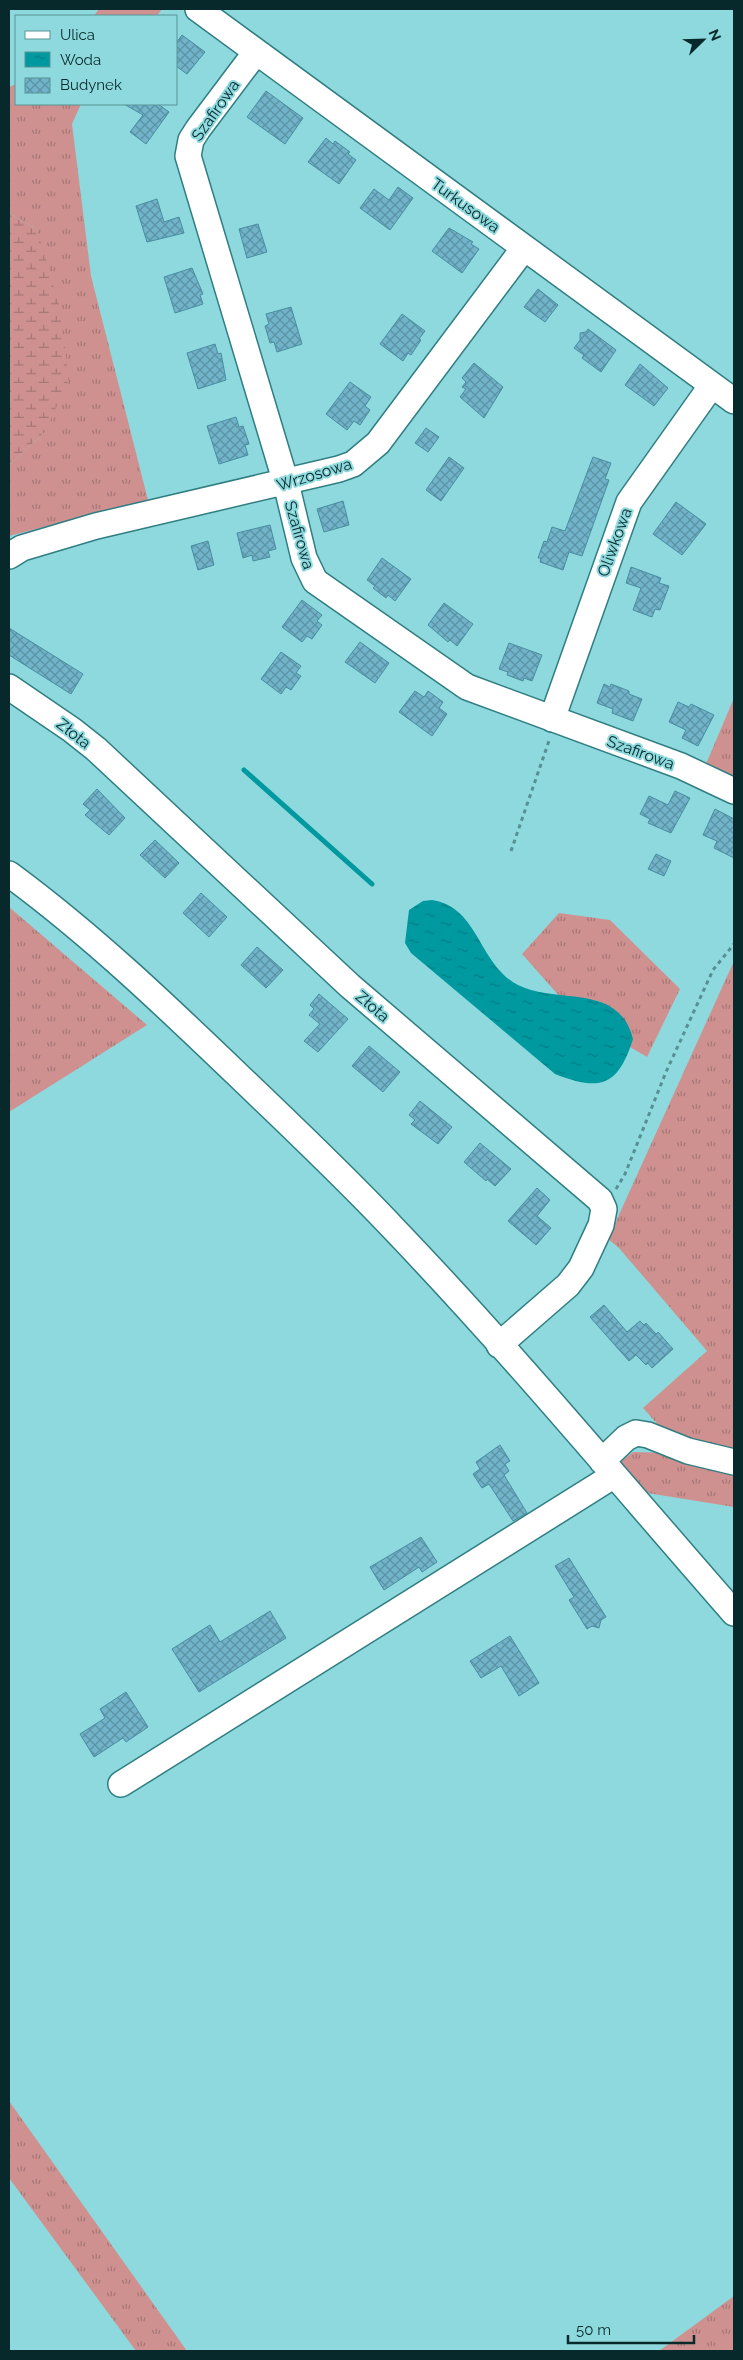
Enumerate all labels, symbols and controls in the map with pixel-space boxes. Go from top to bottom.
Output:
legend [15,15,178,105]
north arrow [678,15,728,65]
text: Ulica [60,26,95,44]
text: N [706,27,724,43]
text: Woda [60,51,101,69]
text: Budynek [60,76,122,94]
street label: Szafirowa [187,76,243,145]
street label: Turkusowa [428,174,504,237]
street label: Wrzosowa [274,454,354,495]
street label: Szafirowa [281,499,318,572]
street label: Oliwkowa [593,505,636,579]
street label: Złota [53,714,95,753]
street label: Szafirowa [604,731,677,773]
street label: Złota [352,987,393,1026]
scale bar [568,2312,694,2344]
text: 50 m [576,2321,611,2339]

